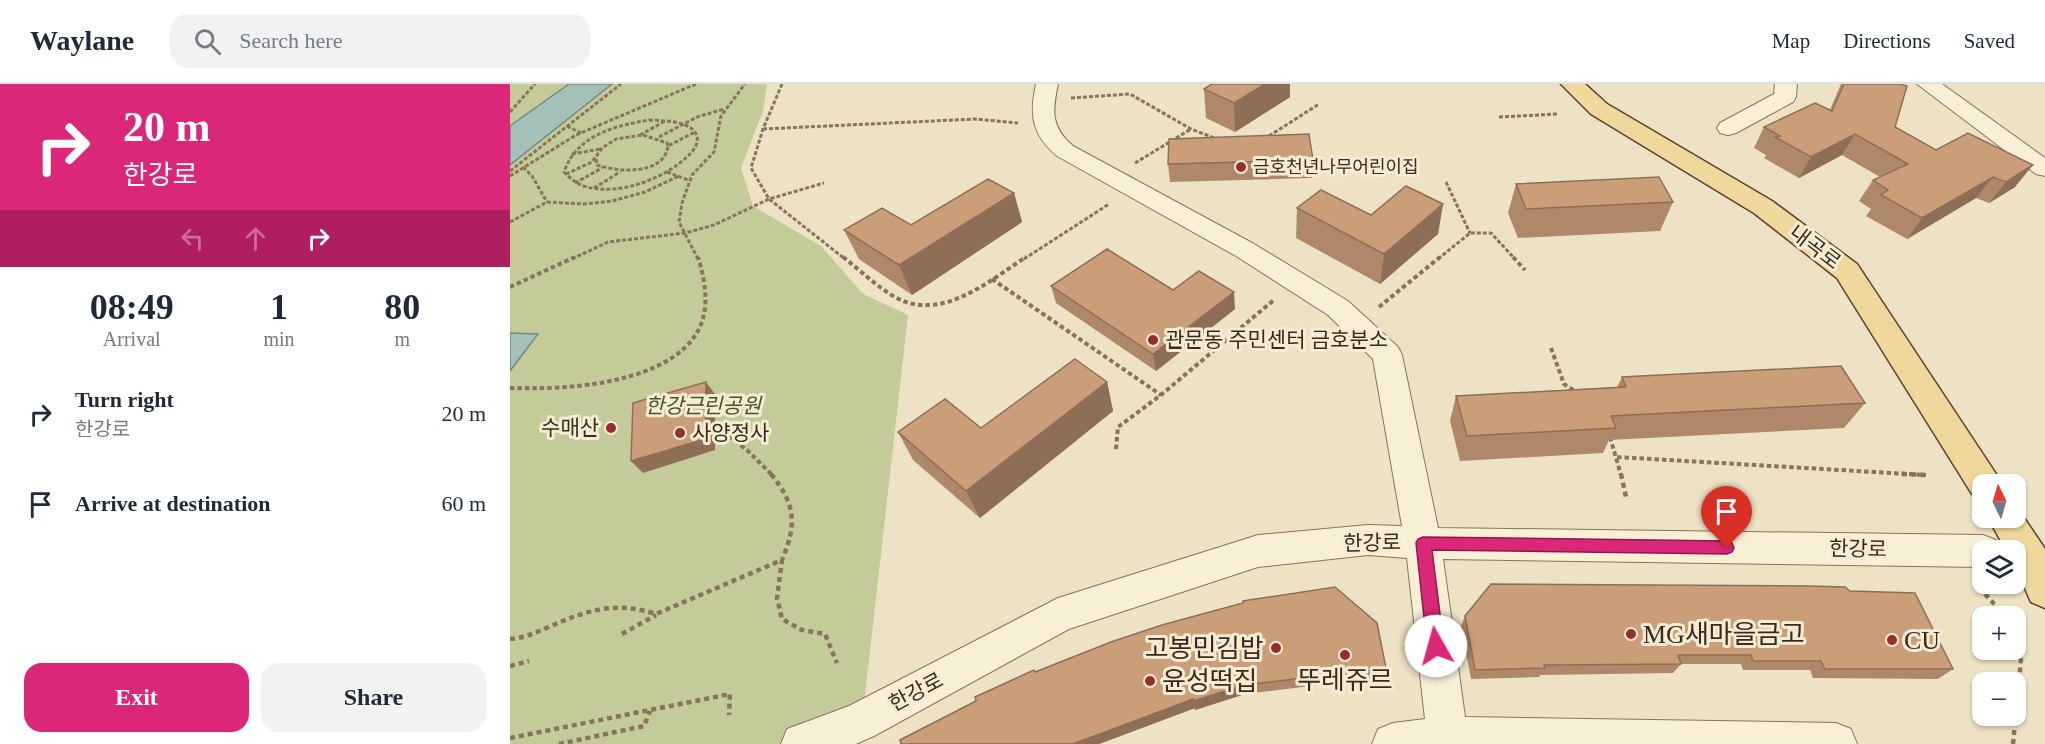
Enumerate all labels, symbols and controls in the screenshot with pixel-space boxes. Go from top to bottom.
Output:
search box [170,14,590,68]
text: Waylane [30,25,134,56]
icon: search [191,25,224,58]
text: Search here [239,28,342,53]
text: Map [1772,29,1810,53]
text: Directions [1843,29,1931,53]
text: Saved [1964,29,2015,53]
text: 20 m [123,104,211,150]
icon: right [24,108,102,186]
place label: 금호천년나무어린이집 [1253,157,1419,177]
text: 한강로 [123,160,198,190]
marker: 금호천년나무어린이집 [1234,160,1248,174]
street label: 내곡로 [1785,220,1845,274]
icon: left [176,222,209,255]
icon: ahead [239,222,272,255]
icon: right [302,222,335,255]
text: 08:49 [90,287,174,327]
text: 1 [270,287,288,327]
text: 80 [384,287,420,327]
text: Arrival [103,328,161,350]
text: min [263,328,295,350]
text: m [395,328,410,350]
place label: 관문동 주민센터 금호분소 [1165,328,1388,352]
marker: 관문동 주민센터 금호분소 [1146,333,1160,347]
text: Turn right [75,387,174,412]
park label: 한강근린공원 [645,394,763,418]
icon: right [24,398,57,431]
text: 20 m [441,401,486,426]
place label: 수매산 [541,416,599,440]
text: 한강로 [75,418,130,440]
marker: 수매산 [604,421,618,435]
place label: 사양정사 [692,421,769,445]
marker: 사양정사 [673,426,687,440]
north arrow [1972,474,2026,528]
map controls [1972,474,2026,726]
pin [1701,486,1752,548]
icon: arrive [24,488,57,521]
text: Arrive at destination [75,491,271,516]
text: 60 m [441,491,486,516]
icon: arrive [1710,495,1743,528]
street label: 한강로 [1343,530,1401,556]
street label: 한강로 [1829,536,1887,562]
button: layers [1972,540,2026,594]
button: + [1972,606,2026,660]
position arrow [1404,614,1468,678]
place label: MG새마을금고 [1643,620,1805,649]
place label: CU [1904,626,1940,655]
marker: MG새마을금고 [1624,627,1638,641]
marker: CU [1885,633,1899,647]
place label: 고봉민김밥 [1144,634,1264,663]
marker: 고봉민김밥 [1269,641,1283,655]
marker: 뚜레쥬르 [1338,648,1352,662]
button: Exit [24,663,249,732]
button: Share [261,663,486,732]
place label: 뚜레쥬르 [1297,666,1393,695]
place label: 윤성떡집 [1162,667,1258,696]
street label: 한강로 [885,668,947,716]
button: − [1972,672,2026,726]
marker: 윤성떡집 [1143,674,1157,688]

